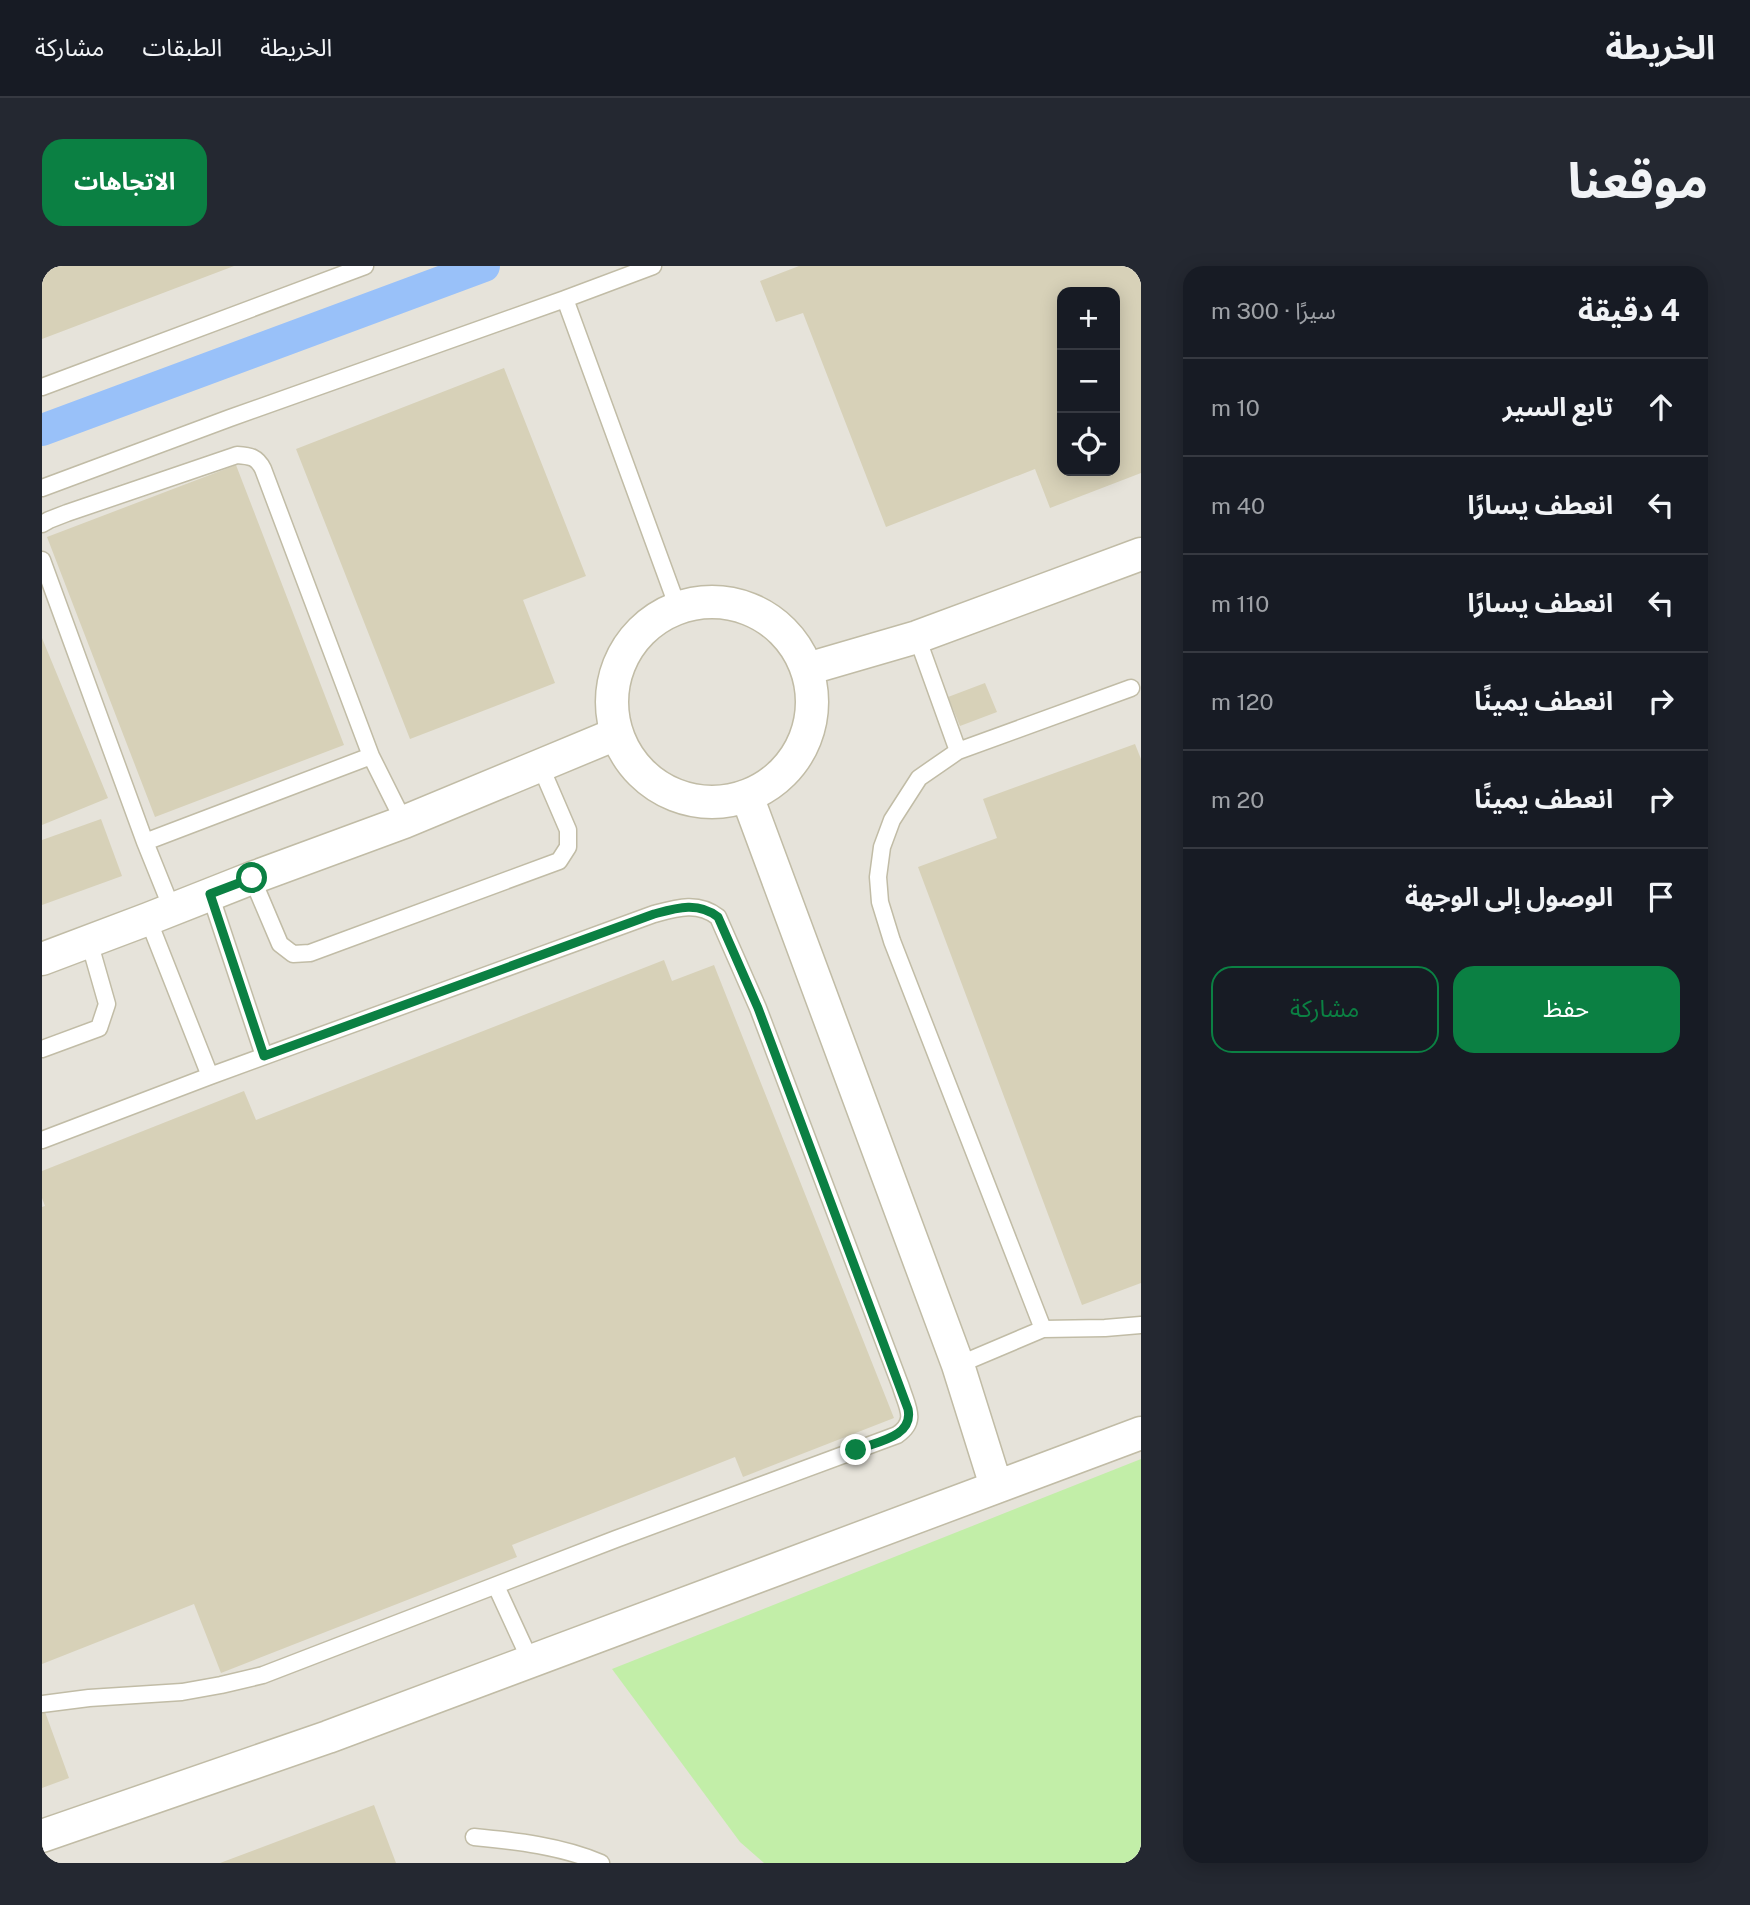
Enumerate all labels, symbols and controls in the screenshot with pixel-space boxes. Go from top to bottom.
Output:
text: الخريطة [1605,28,1715,66]
text: مشاركة [35,33,104,61]
text: الطبقات [142,33,222,61]
text: الخريطة [260,33,332,61]
button: الاتجاهات [42,139,207,226]
text: موقعنا [1568,151,1708,209]
map controls [1057,287,1120,476]
button: + [1057,287,1120,350]
text: 4 دقيقة [1578,292,1680,328]
text: سيرًا · 300 m [1211,297,1336,324]
button: − [1057,350,1120,413]
icon: ahead [1642,388,1680,426]
text: تابع السير [1503,391,1613,422]
text: 10 m [1211,394,1260,421]
button: locate [1057,413,1120,476]
icon: left [1642,486,1680,524]
text: انعطف يسارًا [1467,489,1613,520]
text: 40 m [1211,492,1265,519]
icon: left [1642,584,1680,622]
text: انعطف يسارًا [1467,587,1613,618]
text: 110 m [1211,590,1269,617]
icon: right [1642,682,1680,720]
text: انعطف يمينًا [1474,685,1613,716]
text: 120 m [1211,688,1274,715]
icon: right [1642,780,1680,818]
text: انعطف يمينًا [1474,783,1613,814]
text: 20 m [1211,786,1264,813]
route start [236,862,267,893]
icon: arrive [1642,878,1680,916]
text: الوصول إلى الوجهة [1405,881,1613,912]
button: مشاركة [1211,966,1439,1053]
button: حفظ [1453,966,1680,1053]
route end [840,1434,871,1465]

